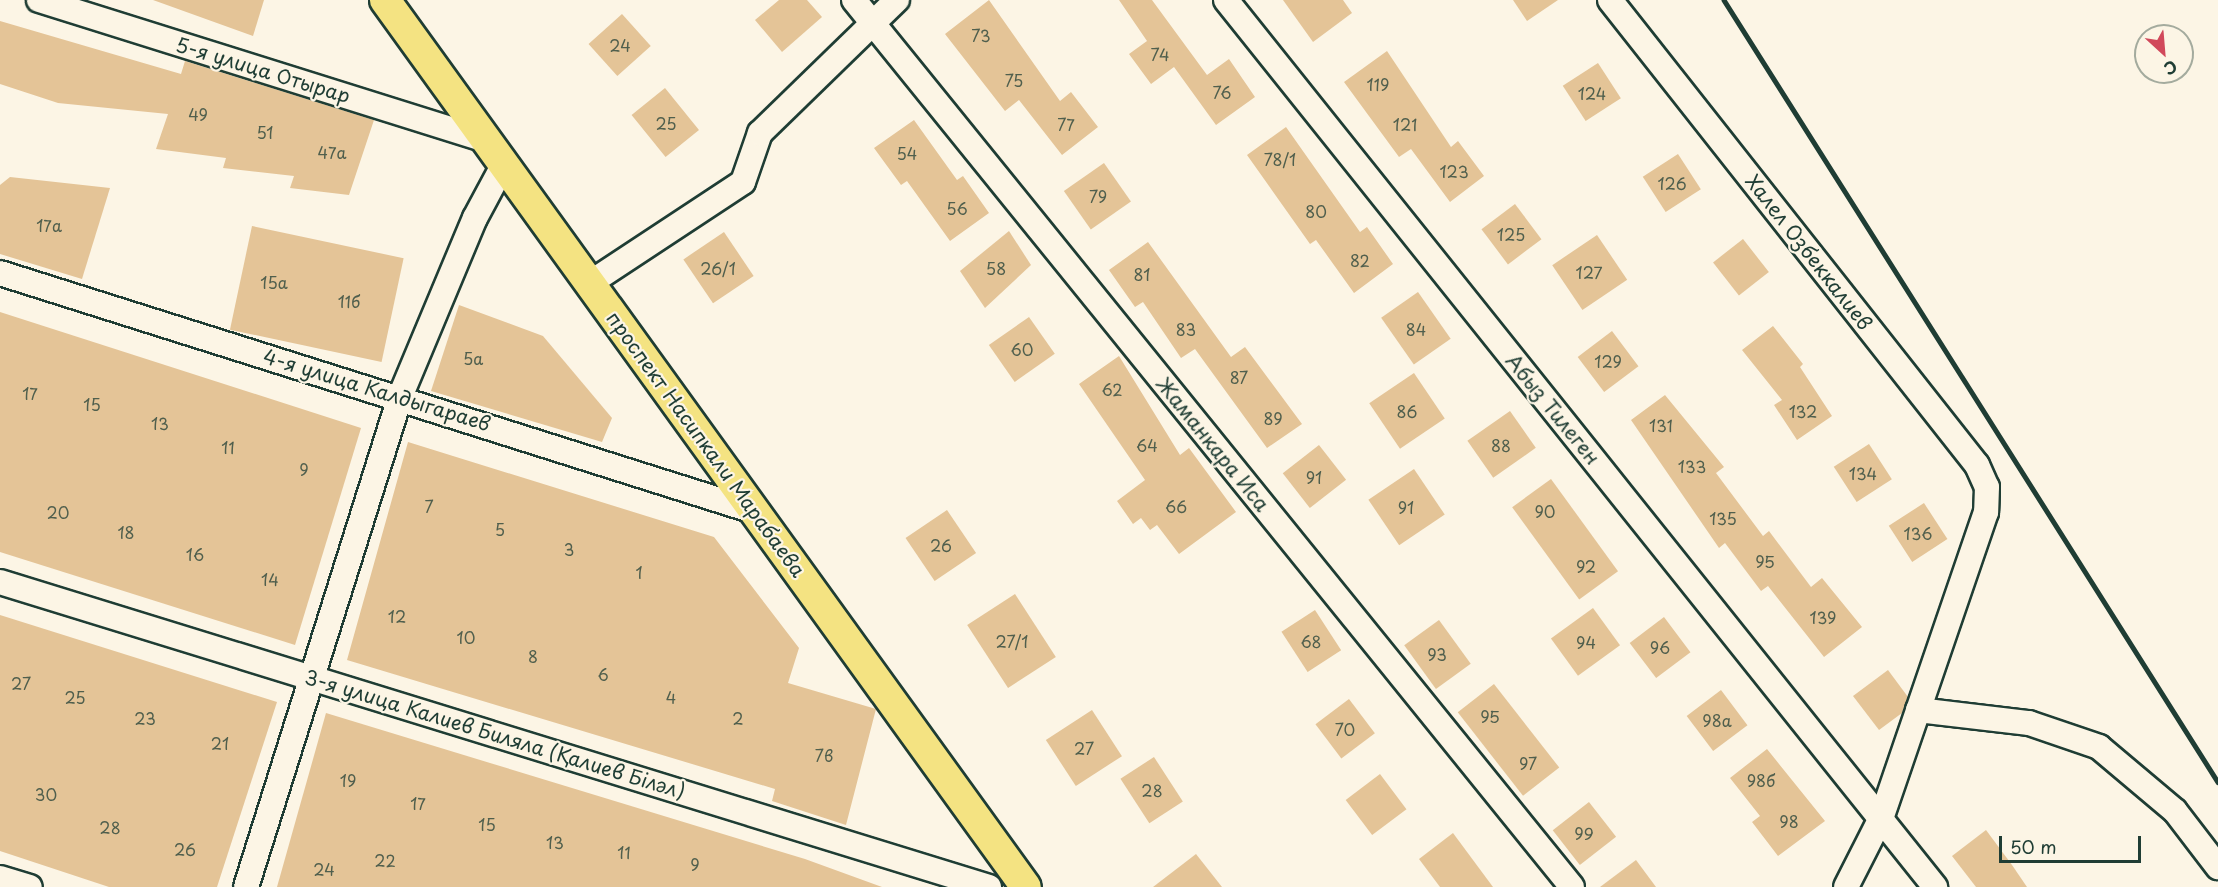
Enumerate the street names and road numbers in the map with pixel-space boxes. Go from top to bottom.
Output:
street label: 5-я улица Отырар [172,32,354,108]
street label: Халел Озбеккалиев [1741,169,1877,335]
street label: проспект Насипкали Марабаева [601,306,811,582]
street label: 4-я улица Калдыгараев [260,344,494,436]
street label: Абыз Тилеген [1501,349,1605,469]
street label: Жаманкара Иса [1151,371,1275,517]
street label: 3-я улица Калиев Биляла (Қалиев Біләл) [301,664,689,804]

